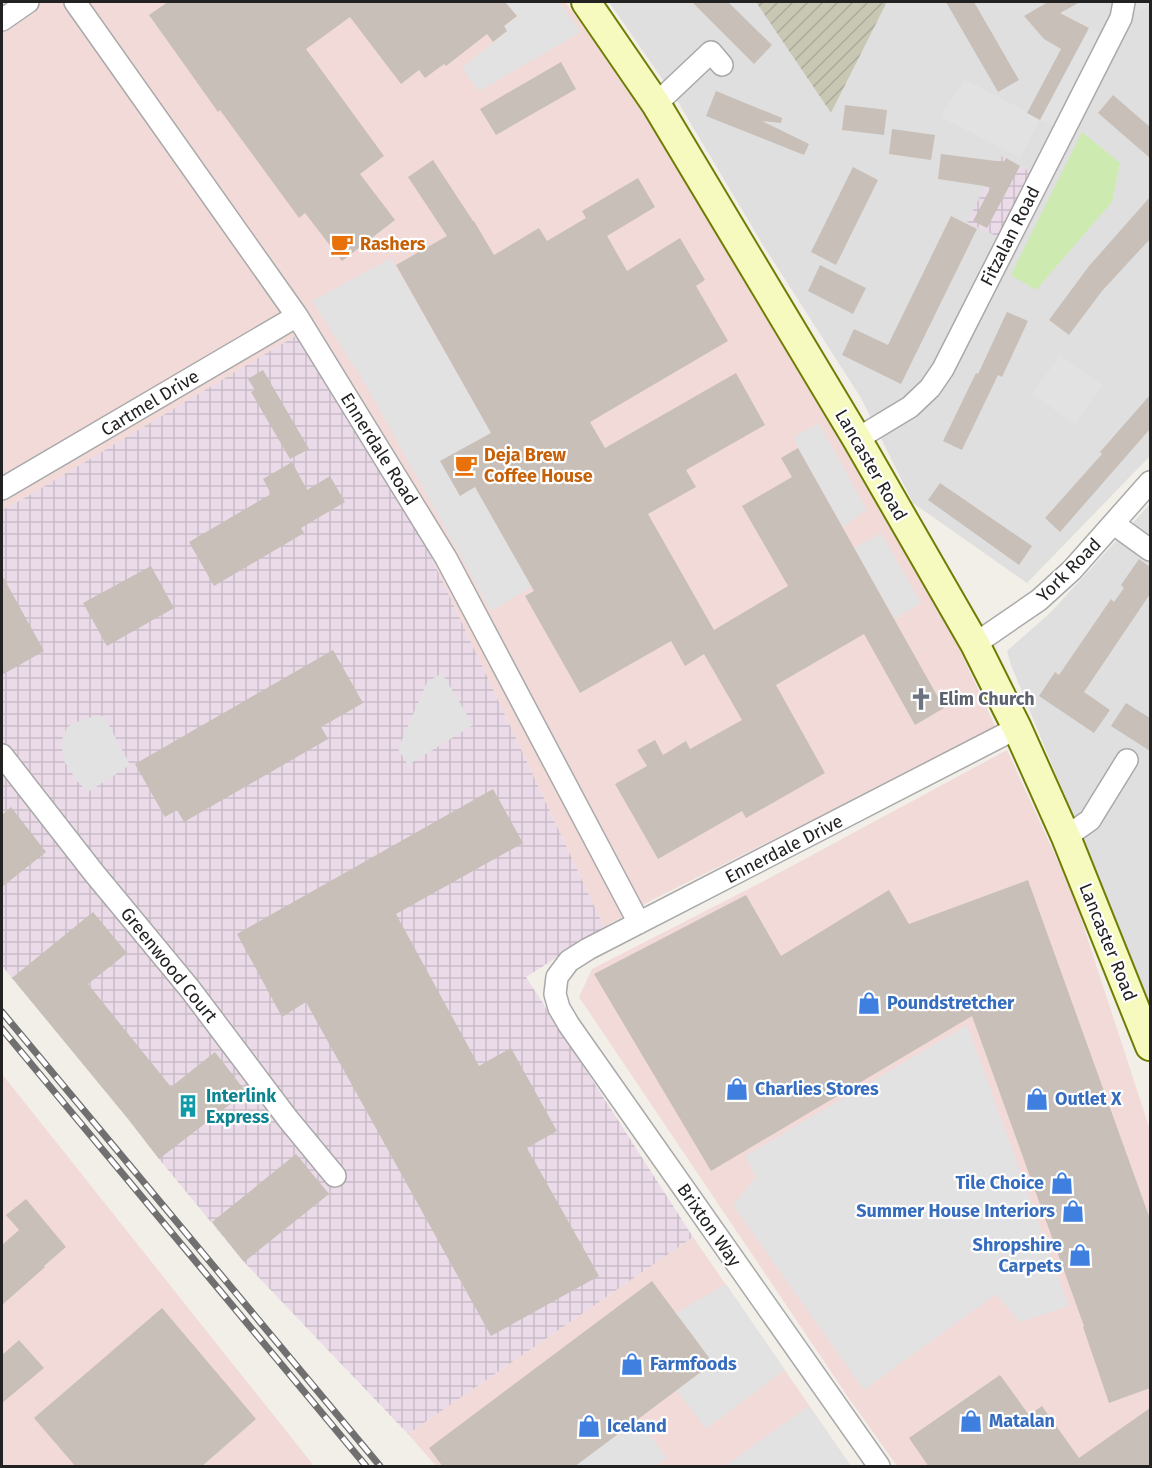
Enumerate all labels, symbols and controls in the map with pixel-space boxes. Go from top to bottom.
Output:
street label: Fitzalan Road [976,183,1044,289]
cafe icon: Rashers [329,231,355,257]
place label: Rashers [360,233,426,255]
street label: Cartmel Drive [97,365,203,441]
street label: Ennerdale Road [336,389,422,509]
street label: Lancaster Road [830,405,912,525]
place label: Deja Brew Coffee House [484,444,593,487]
cafe icon: Deja Brew Coffee House [453,452,479,478]
street label: York Road [1032,533,1106,607]
church icon: Elim Church [908,686,934,712]
place label: Elim Church [939,688,1035,710]
street label: Ennerdale Drive [721,810,847,888]
street label: Lancaster Road [1074,880,1142,1004]
street label: Greenwood Court [116,903,222,1027]
shop icon: Poundstretcher [856,990,882,1016]
place label: Poundstretcher [887,992,1015,1014]
shop icon: Charlies Stores [724,1076,750,1102]
place label: Charlies Stores [755,1078,879,1100]
place label: Interlink Express [206,1085,277,1128]
shop icon: Outlet X [1024,1086,1050,1112]
place label: Outlet X [1055,1088,1122,1110]
building icon: Interlink Express [175,1093,201,1119]
shop icon: Tile Choice [1049,1170,1075,1196]
place label: Tile Choice [955,1172,1044,1194]
street label: Brixton Way [672,1179,746,1271]
shop icon: Summer House Interiors [1060,1198,1086,1224]
place label: Summer House Interiors [856,1200,1055,1222]
place label: Shropshire Carpets [973,1234,1062,1277]
shop icon: Shropshire Carpets [1067,1242,1093,1268]
shop icon: Farmfoods [619,1351,645,1377]
place label: Farmfoods [650,1353,737,1375]
shop icon: Matalan [958,1408,984,1434]
place label: Matalan [989,1410,1055,1432]
shop icon: Iceland [576,1413,602,1439]
place label: Iceland [607,1415,667,1437]

